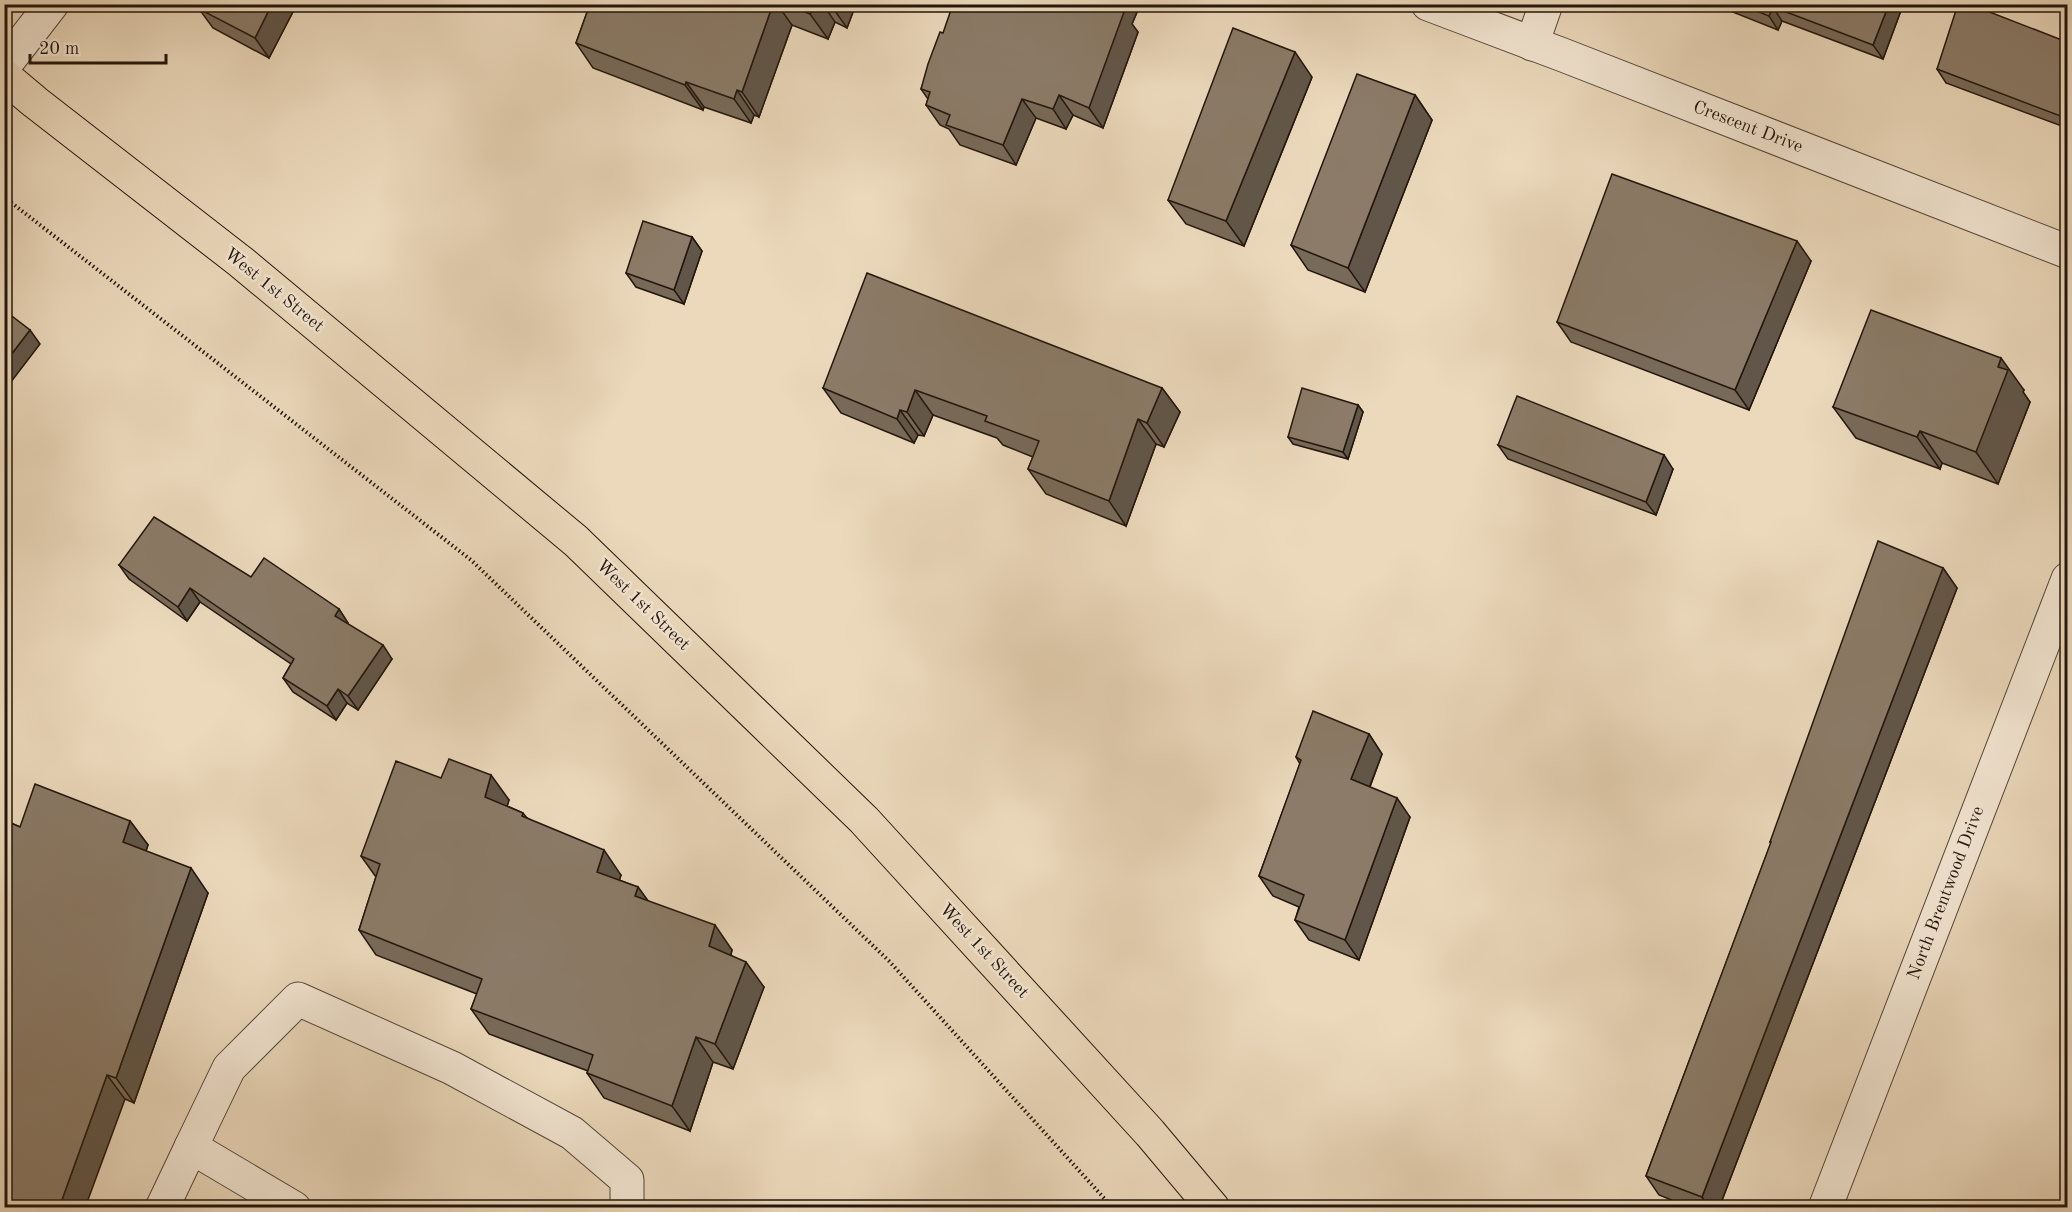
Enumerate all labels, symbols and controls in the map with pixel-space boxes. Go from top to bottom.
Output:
scale bar [30,27,166,65]
text: 20 m [39,40,79,58]
street label: Crescent Drive [1691,98,1805,156]
street label: West 1st Street [221,245,327,335]
street label: West 1st Street [593,556,693,654]
street label: North Brentwood Drive [1905,804,1987,982]
street label: West 1st Street [936,900,1032,1002]

